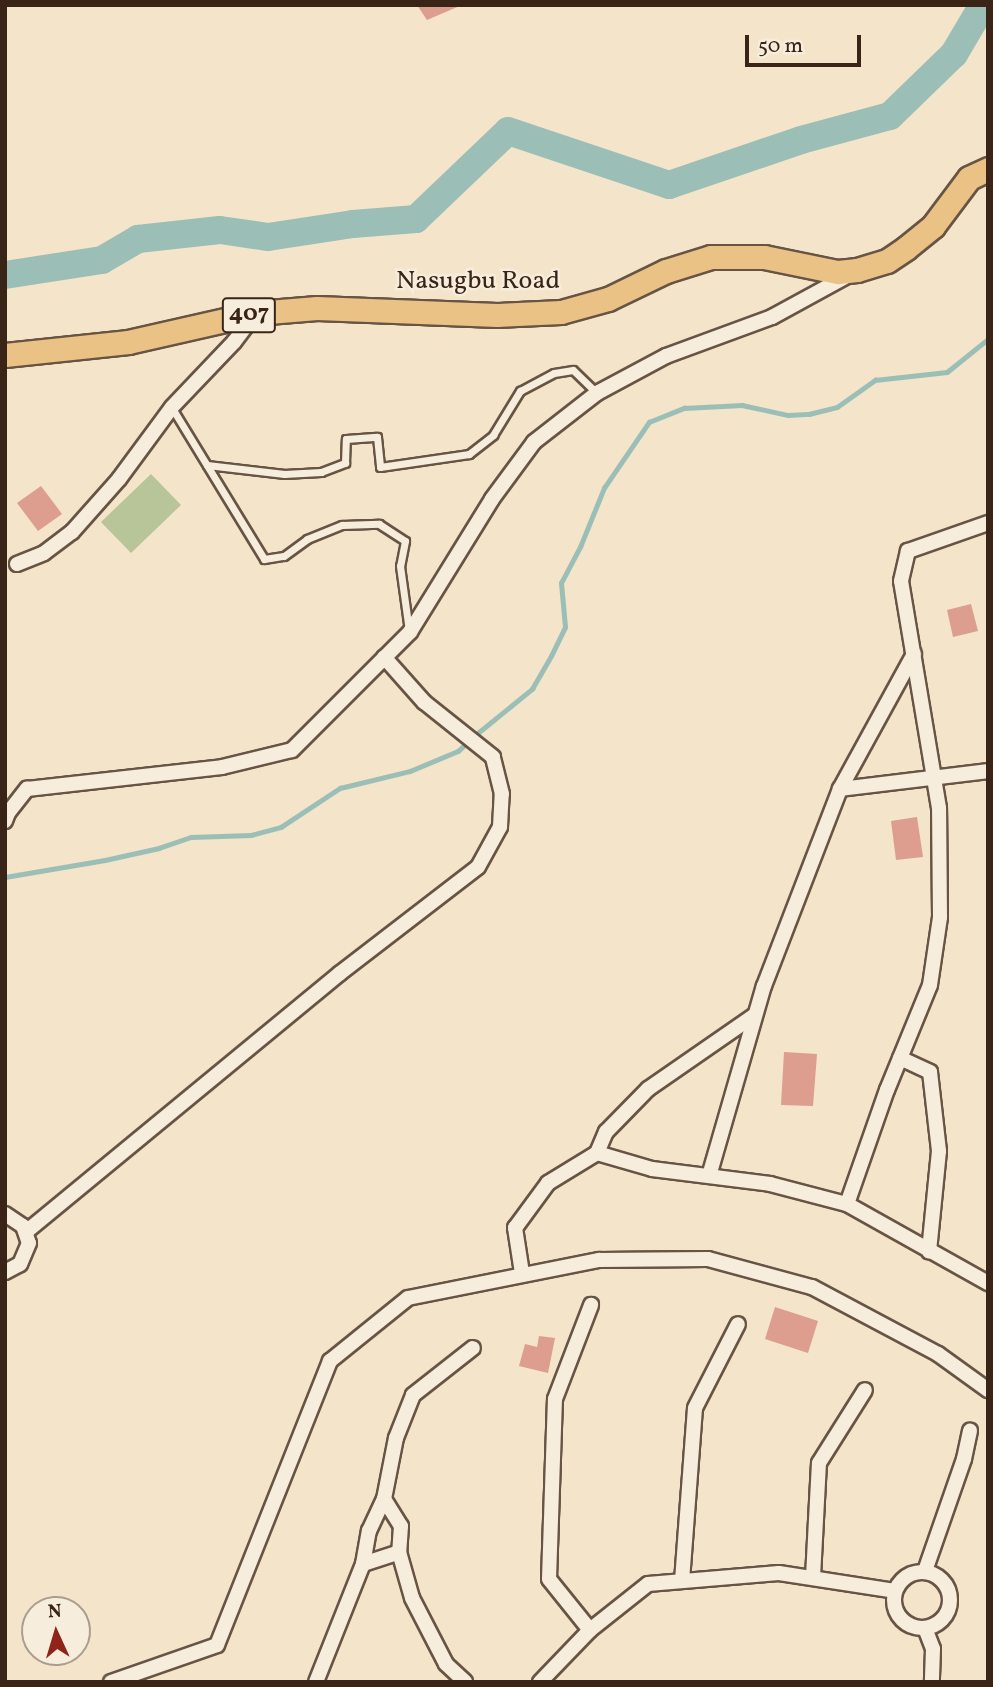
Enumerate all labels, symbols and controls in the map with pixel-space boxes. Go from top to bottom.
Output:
scale bar [748,21,864,65]
text: 50 m [758,32,803,61]
street label: Nasugbu Road [396,266,560,298]
road number: 407 [221,294,277,336]
north arrow [21,1596,91,1666]
text: N [47,1599,62,1625]

